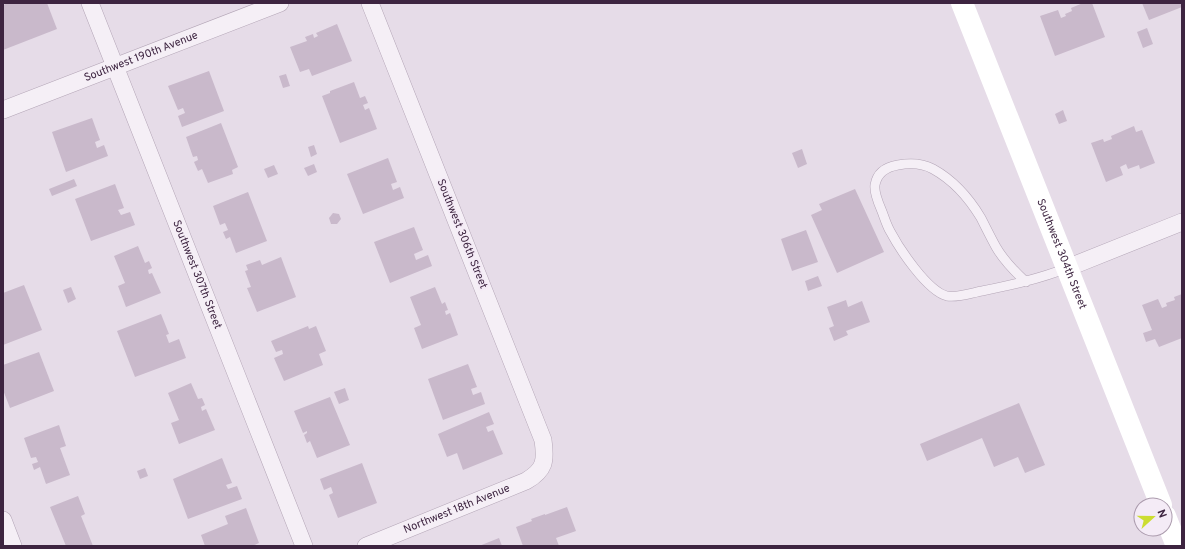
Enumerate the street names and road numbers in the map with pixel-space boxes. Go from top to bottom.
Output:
street label: Southwest 190th Avenue [82,28,200,85]
street label: Southwest 306th Street [434,177,490,291]
street label: Southwest 304th Street [1033,197,1090,311]
street label: Southwest 307th Street [169,218,225,331]
street label: Northwest 18th Avenue [402,481,512,537]

